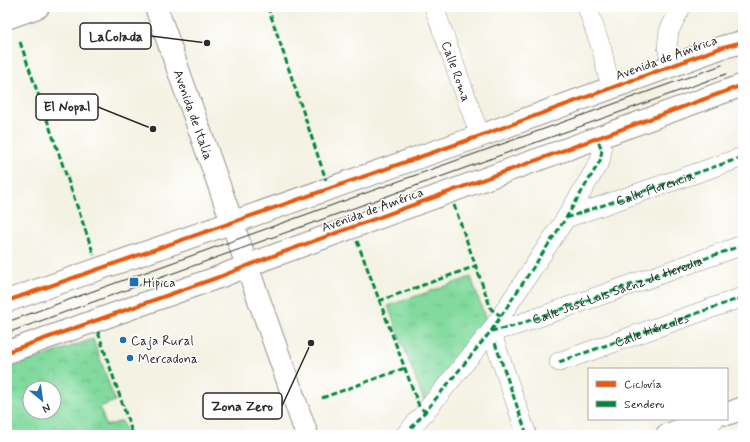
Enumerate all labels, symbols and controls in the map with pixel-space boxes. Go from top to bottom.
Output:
callout: LaColada [80,23,151,49]
text: LaColada [89,28,143,46]
street label: Avenida de América [613,32,720,85]
street label: Calle Roma [437,39,474,104]
street label: Avenida de Italia [169,67,217,163]
callout: El Nopal [36,94,98,120]
text: El Nopal [43,98,91,116]
street label: Calle Florencia [614,167,697,210]
street label: Avenida de América [319,184,426,237]
street label: Calle José Luis Sáenz de Heredia [530,253,705,329]
place label: Hípica [143,275,176,292]
marker: Hípica [128,276,140,288]
street label: Calle Hércules [612,310,692,352]
place label: Caja Rural [131,333,194,350]
marker: Caja Rural [118,335,128,345]
place label: Mercadona [138,351,198,368]
marker: Mercadona [125,353,135,363]
legend [588,368,728,420]
text: Ciclovía [624,377,662,393]
north arrow [22,380,62,420]
callout: Zona Zero [203,393,282,419]
text: Sendero [624,397,665,413]
text: Zona Zero [211,398,273,416]
text: N [40,400,53,416]

